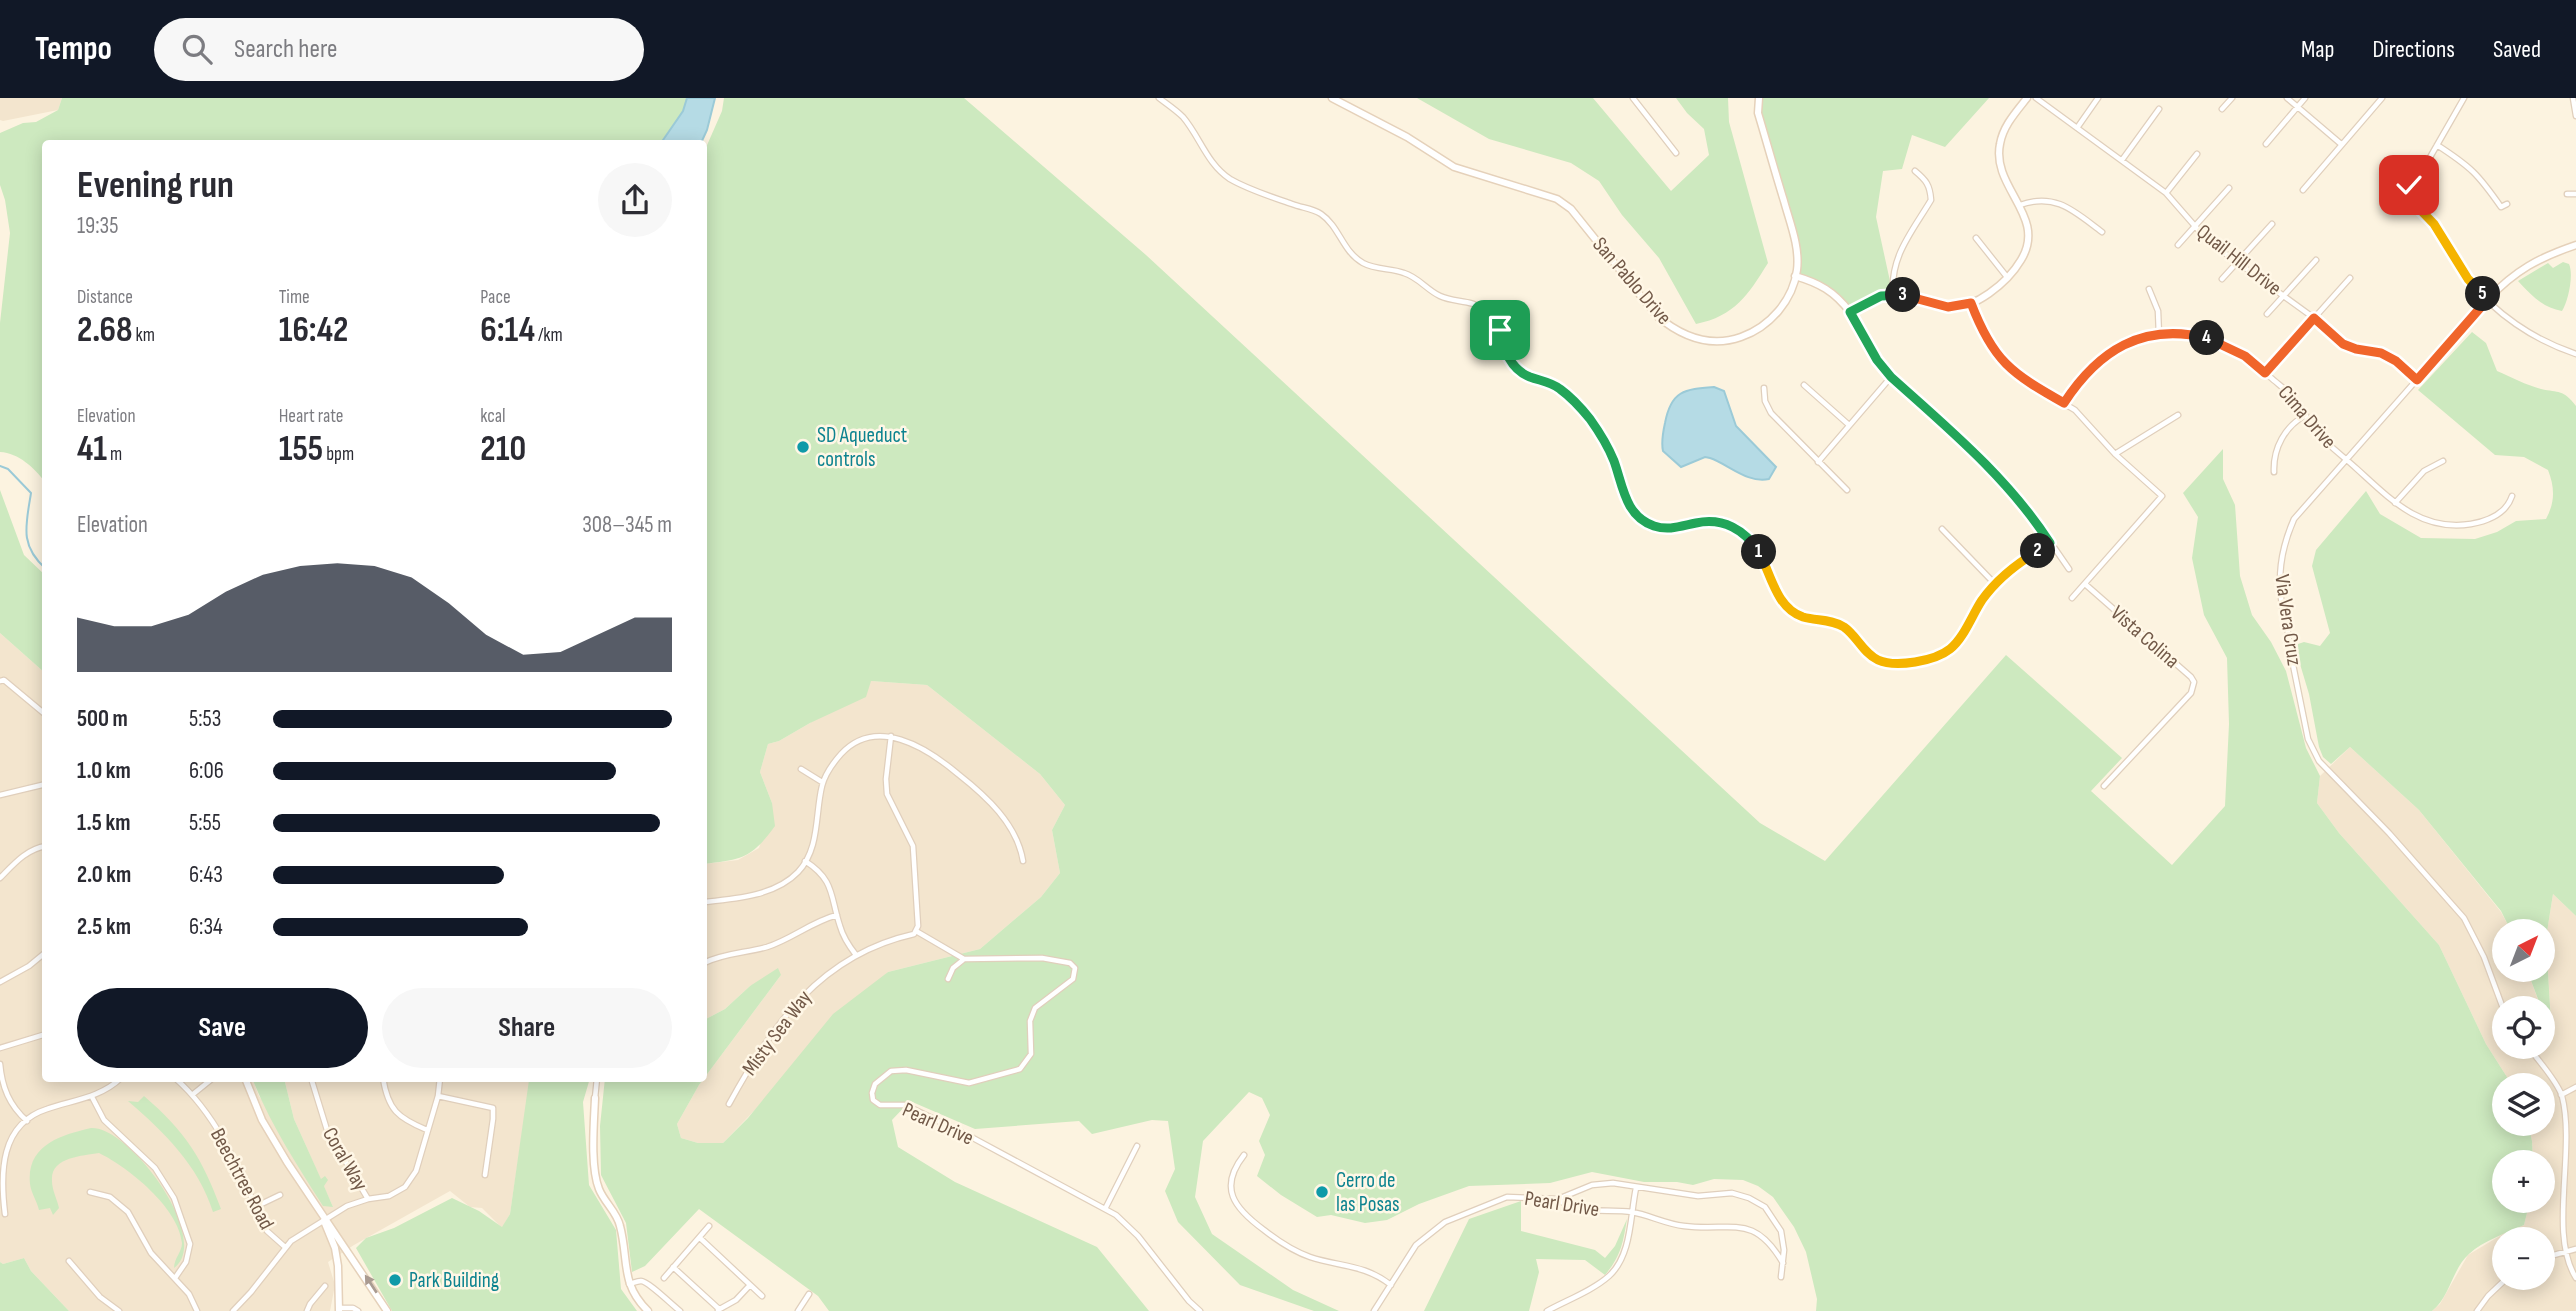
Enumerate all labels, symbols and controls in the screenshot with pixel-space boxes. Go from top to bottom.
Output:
search box [154,18,644,81]
text: Tempo [35,29,112,69]
icon: search [178,30,216,68]
text: Search here [234,34,337,65]
text: Map [2301,35,2334,64]
text: Directions [2372,35,2455,64]
text: Saved [2493,35,2541,64]
pin [2379,155,2439,215]
text: Evening run [77,163,234,208]
button: share [598,163,672,237]
icon: check [2390,166,2428,204]
text: 19:35 [77,212,118,240]
street label: Quail Hill Drive [2192,219,2286,301]
street label: San Pablo Drive [1587,232,1677,330]
pin: 5 [2466,276,2500,312]
pin: 3 [1885,278,1920,312]
text: 5 [2478,282,2487,305]
text: 3 [1898,283,1907,306]
text: Distance [77,286,133,309]
text: Time [279,286,310,309]
text: Pace [480,286,511,309]
pin [1470,300,1530,360]
text: 2.68 [77,309,133,352]
text: 16:42 [279,309,348,352]
text: 6:14 [480,309,535,352]
icon: arrive [1481,311,1519,349]
pin: 4 [2190,320,2224,356]
text: km [133,324,155,347]
text: /km [535,324,563,347]
text: 4 [2202,326,2211,349]
street label: Cima Drive [2273,380,2341,454]
text: Elevation [77,405,136,428]
text: Heart rate [279,405,344,428]
text: kcal [480,405,505,428]
place label: SD Aqueduct controls [817,423,907,472]
text: 41 [77,428,107,471]
text: 155 [279,428,323,471]
text: 210 [480,428,526,471]
marker: SD Aqueduct controls [795,439,811,455]
text: m [107,443,122,466]
text: bpm [323,443,354,466]
text: Elevation [77,511,148,539]
text: 308–345 m [582,511,672,539]
pin: 2 [2021,533,2056,568]
pin: 1 [1742,534,1776,570]
text: 2 [2033,539,2042,562]
text: 1 [1755,540,1762,563]
street label: Via Vera Cruz [2269,573,2307,668]
street label: Vista Colina [2106,600,2184,674]
text: 500 m [77,705,128,733]
text: 5:53 [189,705,221,733]
text: 1.0 km [77,757,131,785]
text: 6:06 [189,757,224,785]
text: 1.5 km [77,809,130,837]
text: 5:55 [189,809,221,837]
text: 2.0 km [77,861,131,889]
text: 6:43 [189,861,223,889]
text: 2.5 km [77,913,131,941]
text: 6:34 [189,913,223,941]
north arrow [2492,919,2555,982]
map controls [2492,919,2555,1290]
street label: Misty Sea Way [737,986,817,1080]
button: Save [77,988,368,1068]
button: Share [382,988,672,1068]
button: locate [2492,996,2555,1059]
button: layers [2492,1073,2555,1136]
street label: Pearl Drive [899,1097,977,1151]
street label: Coral Way [317,1123,373,1195]
street label: Beechtree Road [205,1124,279,1234]
button: + [2492,1150,2555,1213]
place label: Cerro de las Posas [1336,1168,1400,1217]
marker: Cerro de las Posas [1314,1184,1330,1200]
street label: Pearl Drive [1523,1186,1601,1222]
button: − [2492,1227,2555,1290]
place label: Park Building [409,1268,499,1293]
marker: Park Building [387,1272,403,1288]
one-way arrow [364,1274,377,1294]

